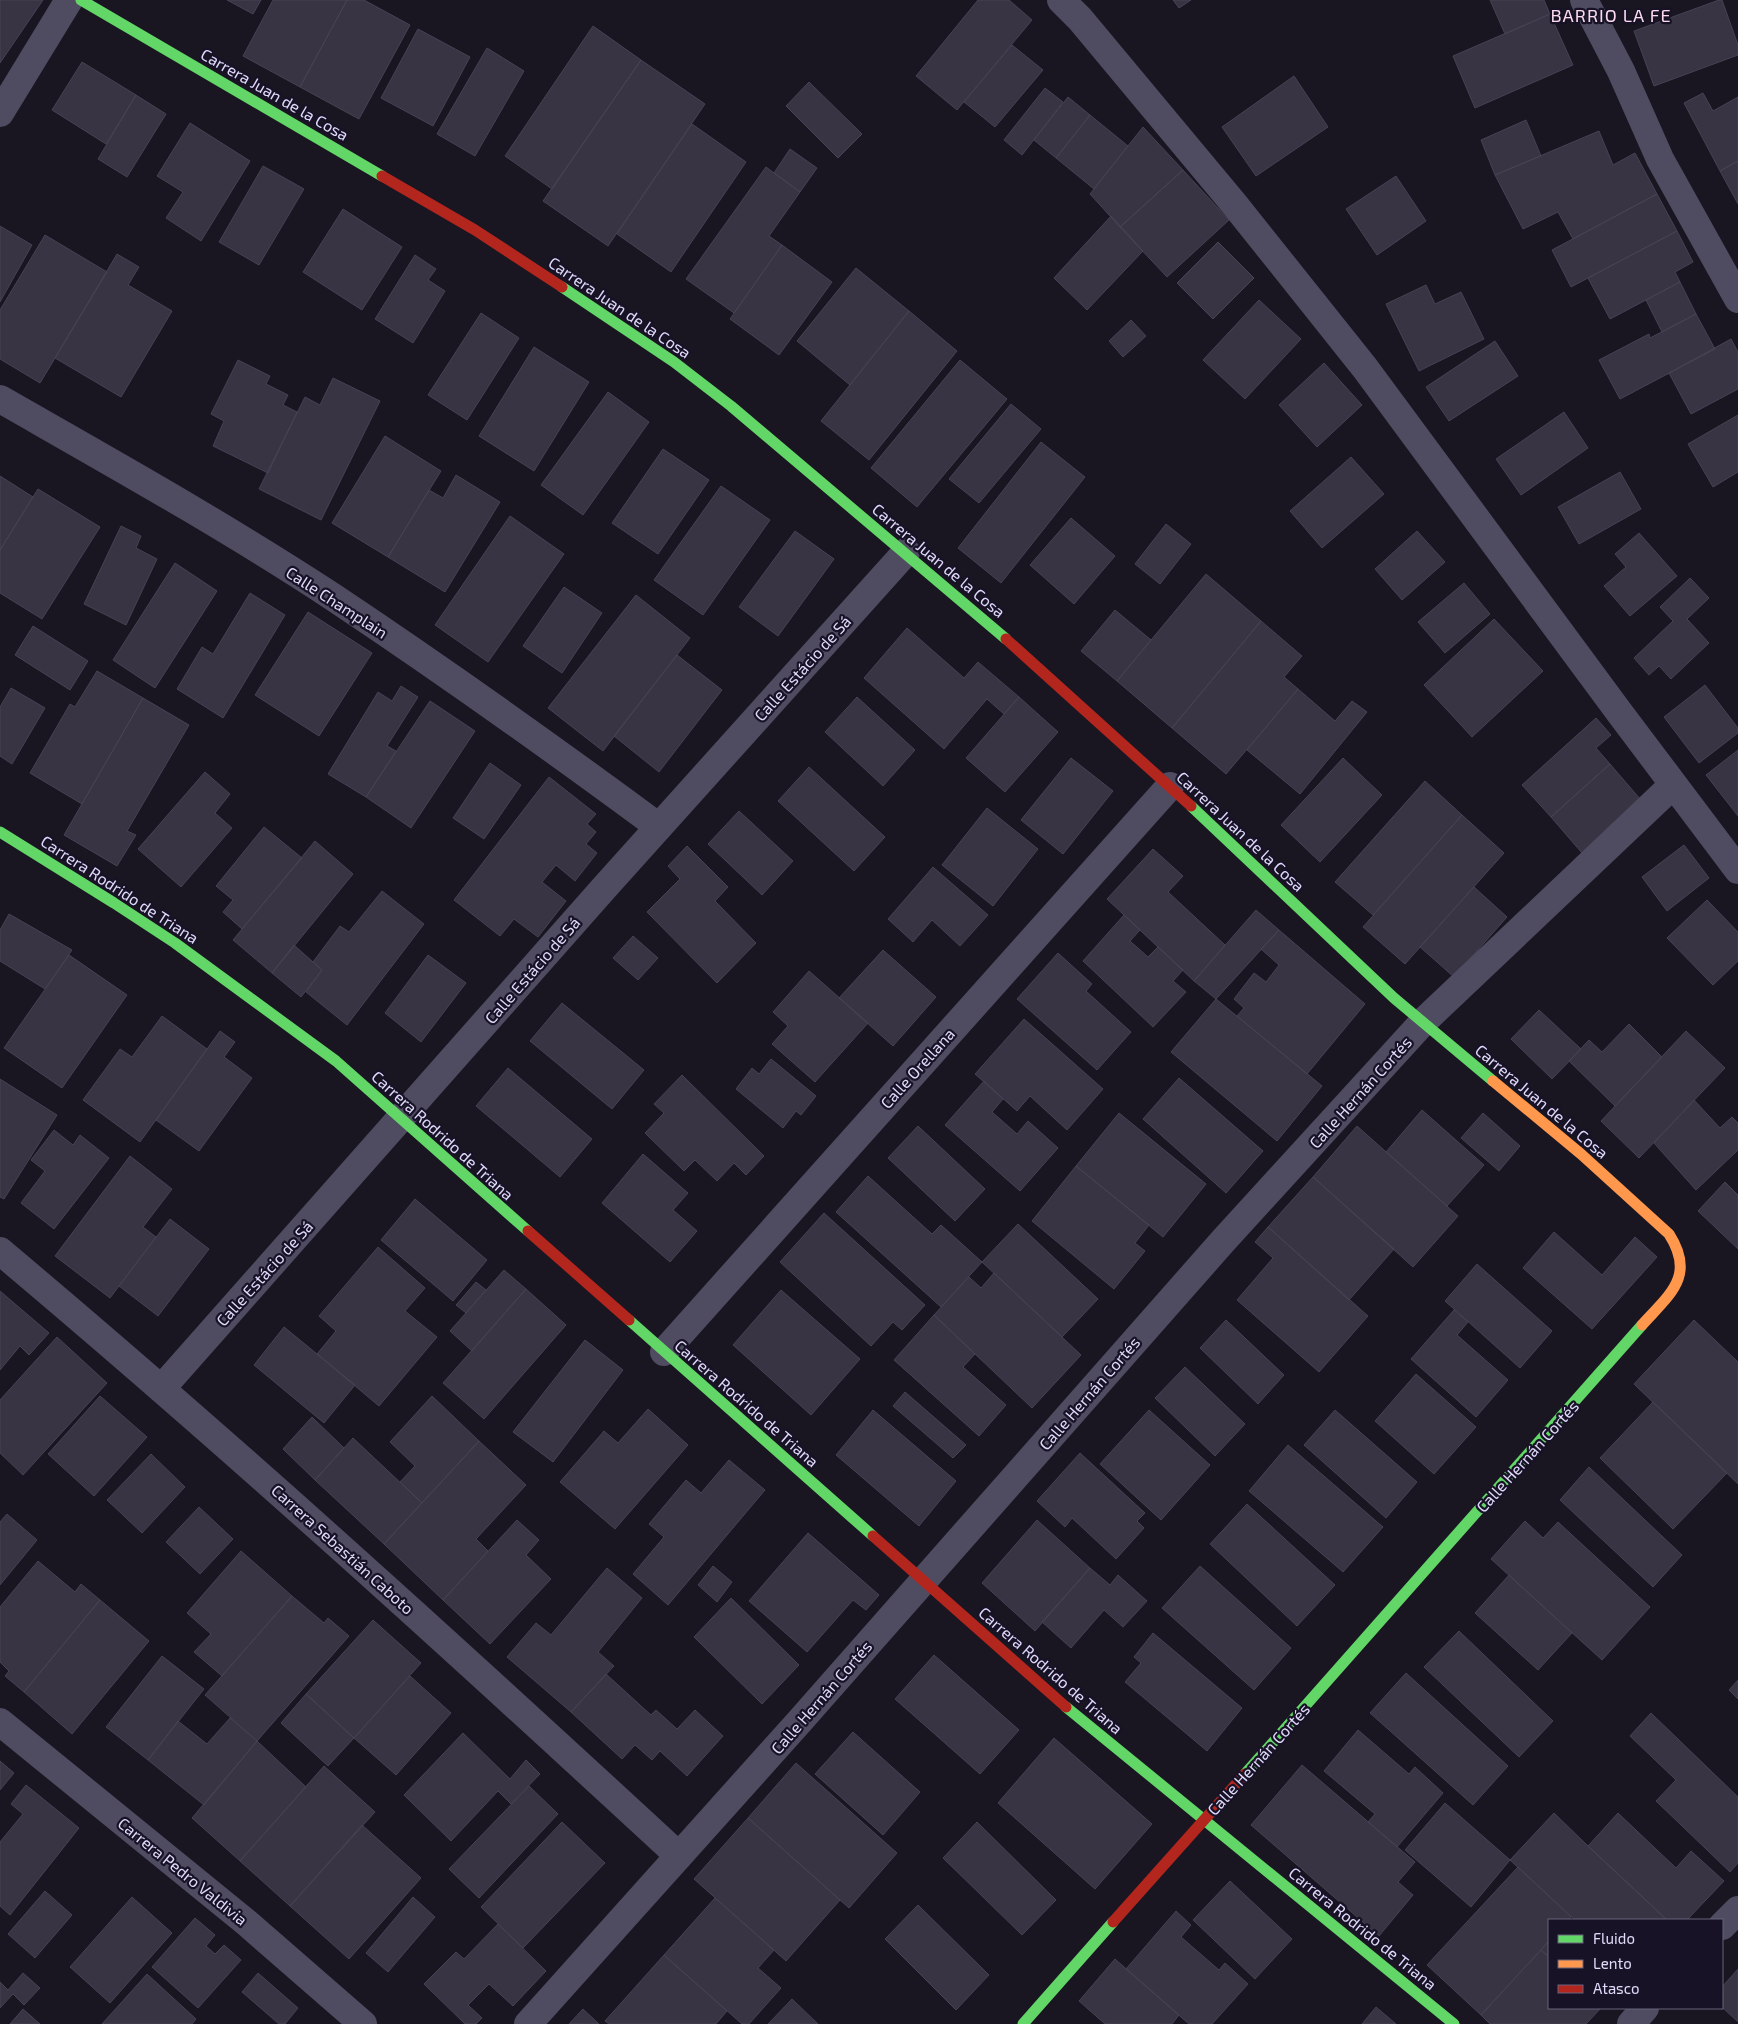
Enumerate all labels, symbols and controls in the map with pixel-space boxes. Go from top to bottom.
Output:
district label: BARRIO LA FE [1550,4,1672,26]
street label: Carrera Juan de la Cosa [198,44,352,144]
street label: Carrera Juan de la Cosa [545,252,695,362]
street label: Carrera Juan de la Cosa [869,499,1009,621]
street label: Calle Champlain [283,562,391,642]
street label: Calle Estácio de Sá [750,611,854,725]
street label: Carrera Juan de la Cosa [1173,767,1309,895]
street label: Carrera Rodrido de Triana [38,831,202,947]
street label: Calle Estácio de Sá [481,913,583,1027]
street label: Calle Orellana [876,1024,958,1112]
street label: Calle Hernán Cortés [1305,1032,1415,1152]
street label: Carrera Juan de la Cosa [1472,1040,1612,1162]
street label: Carrera Rodrido de Triana [368,1066,518,1204]
street label: Calle Estácio de Sá [212,1216,316,1330]
street label: Calle Hernán Cortés [1035,1333,1143,1453]
street label: Carrera Rodrido de Triana [671,1335,823,1471]
street label: Calle Hernán Cortés [1472,1396,1582,1516]
street label: Carrera Sebastián Caboto [268,1480,418,1618]
street label: Carrera Rodrido de Triana [975,1602,1127,1738]
street label: Calle Hernán Cortés [767,1637,875,1757]
street label: Calle Hernán Cortés [1203,1699,1313,1819]
street label: Carrera Pedro Valdivia [115,1813,251,1929]
street label: Carrera Rodrido de Triana [1285,1863,1441,1993]
legend [1548,1919,1723,2009]
text: Fluido [1593,1929,1635,1947]
text: Lento [1593,1954,1632,1972]
text: Atasco [1593,1979,1639,1997]

